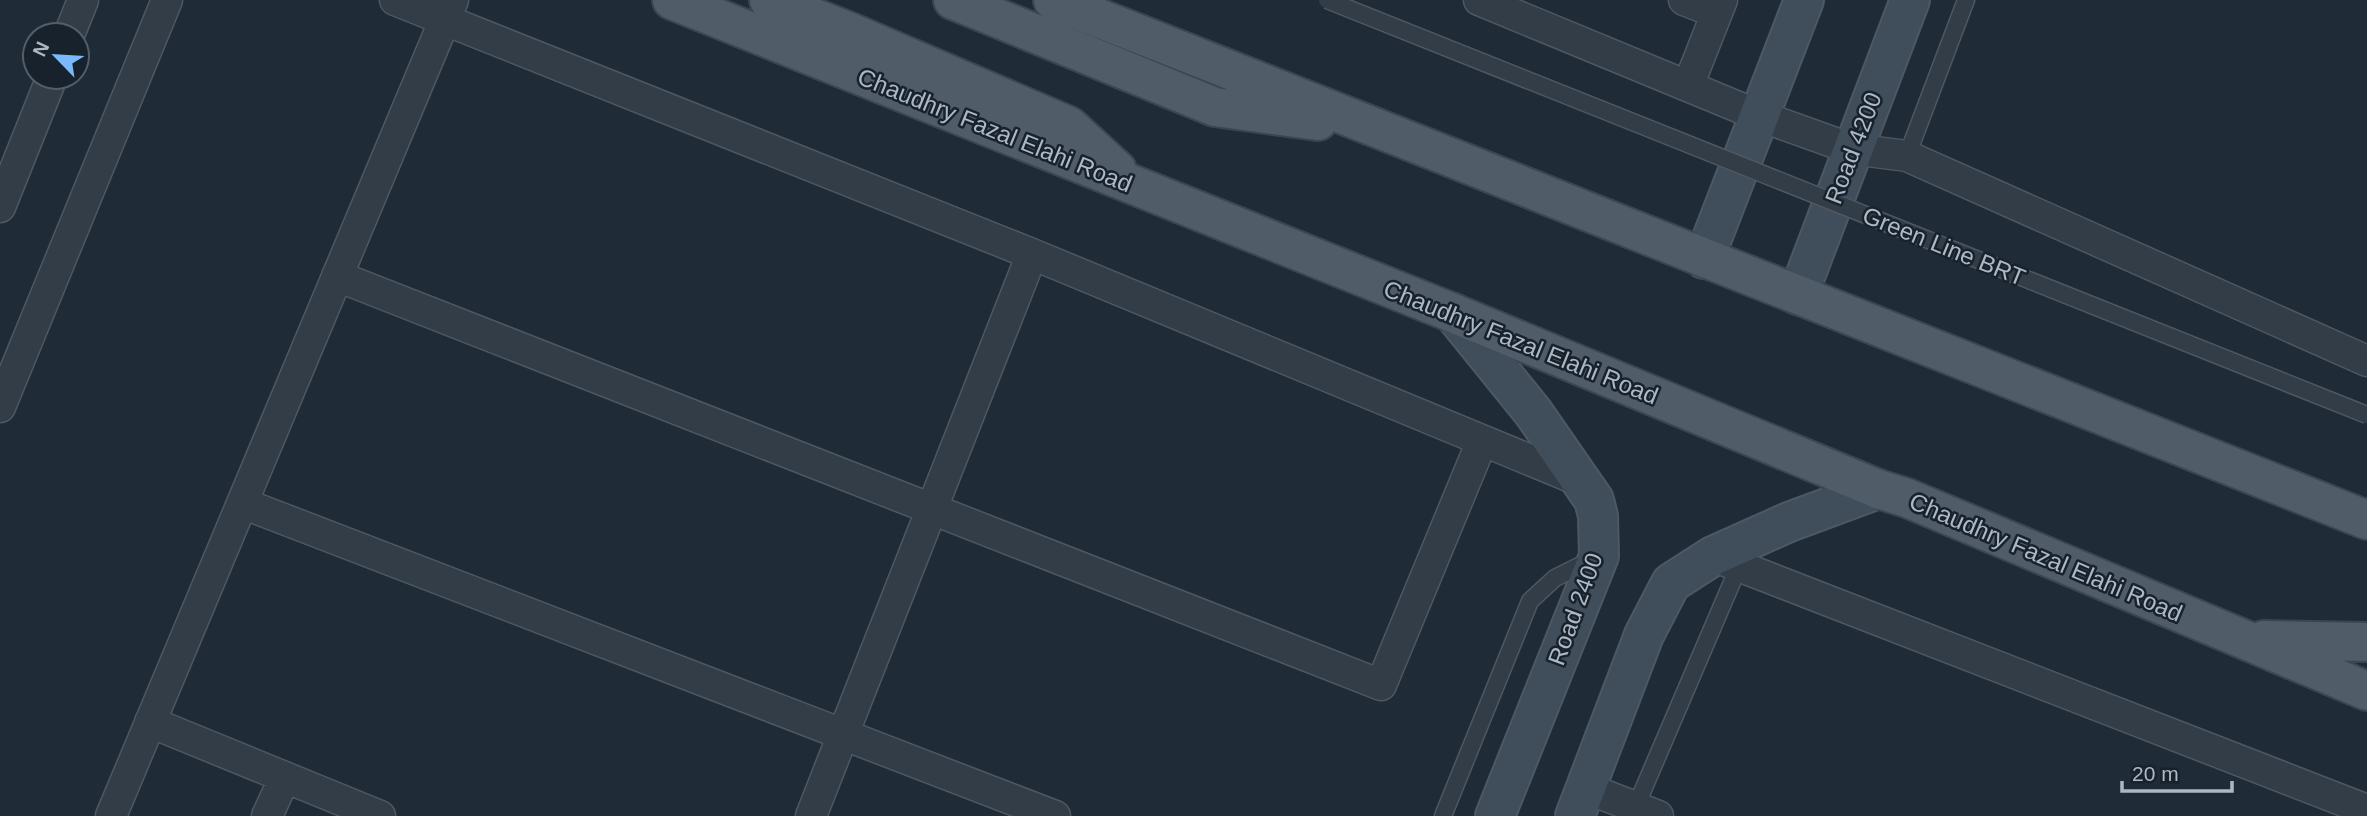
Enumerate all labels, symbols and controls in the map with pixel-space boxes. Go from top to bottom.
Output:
north arrow [21,21,91,91]
text: N [29,38,53,60]
street label: Chaudhry Fazal Elahi Road [854,63,1136,197]
street label: Road 4200 [1819,88,1887,208]
street label: Green Line BRT [1859,201,2030,291]
street label: Chaudhry Fazal Elahi Road [1380,275,1662,409]
street label: Chaudhry Fazal Elahi Road [1906,487,2186,627]
street label: Road 2400 [1542,549,1608,669]
scale bar [2122,750,2232,794]
text: 20 m [2132,762,2179,785]

